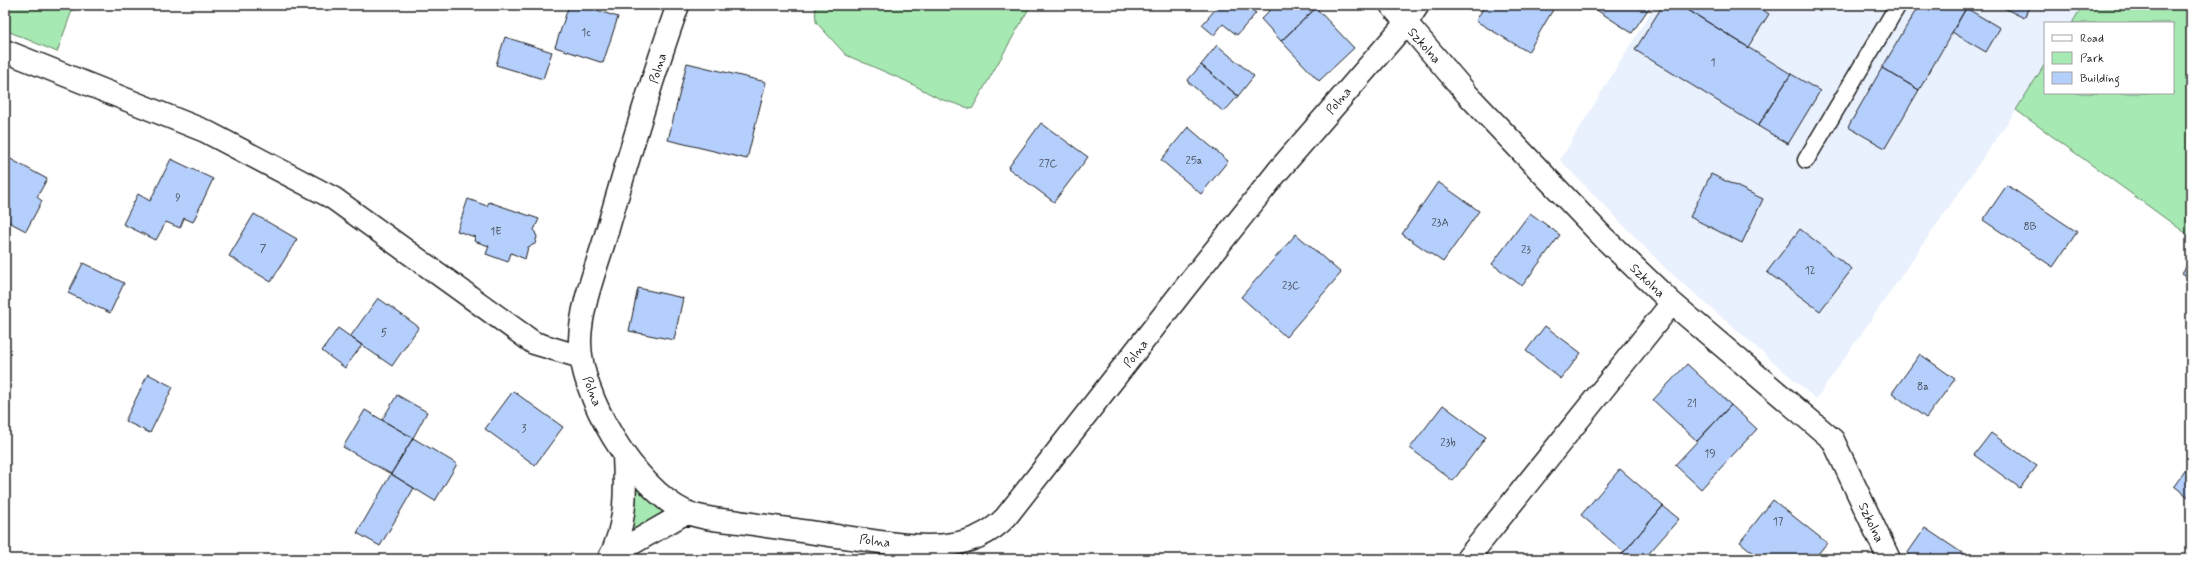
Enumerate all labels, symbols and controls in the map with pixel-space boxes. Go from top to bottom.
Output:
legend [2044,22,2174,94]
street label: Szkolna [1404,24,1444,68]
house number: 1c [581,26,591,40]
text: Road [2080,31,2104,47]
street label: Polna [646,51,671,86]
text: Park [2080,51,2104,67]
house number: 1 [1711,56,1716,70]
text: Building [2080,71,2120,88]
street label: Polna [1323,84,1356,118]
house number: 25a [1186,154,1203,168]
house number: 27C [1039,157,1058,171]
house number: 9 [175,191,181,205]
house number: 23A [1431,216,1449,230]
house number: 8B [2023,220,2037,234]
house number: 1E [490,225,502,239]
house number: 7 [260,242,267,256]
house number: 23 [1521,243,1531,257]
street label: Szkolna [1626,260,1668,302]
house number: 12 [1805,264,1816,278]
house number: 23C [1282,279,1300,293]
house number: 5 [381,326,388,340]
street label: Polna [1120,336,1152,371]
street label: Polna [578,374,605,409]
house number: 8a [1917,380,1929,394]
house number: 21 [1687,397,1697,411]
house number: 3 [522,422,527,436]
house number: 23b [1440,436,1456,450]
house number: 19 [1704,447,1716,461]
street label: Szkolna [1854,500,1887,545]
house number: 17 [1773,515,1784,529]
street label: Polna [858,531,891,552]

